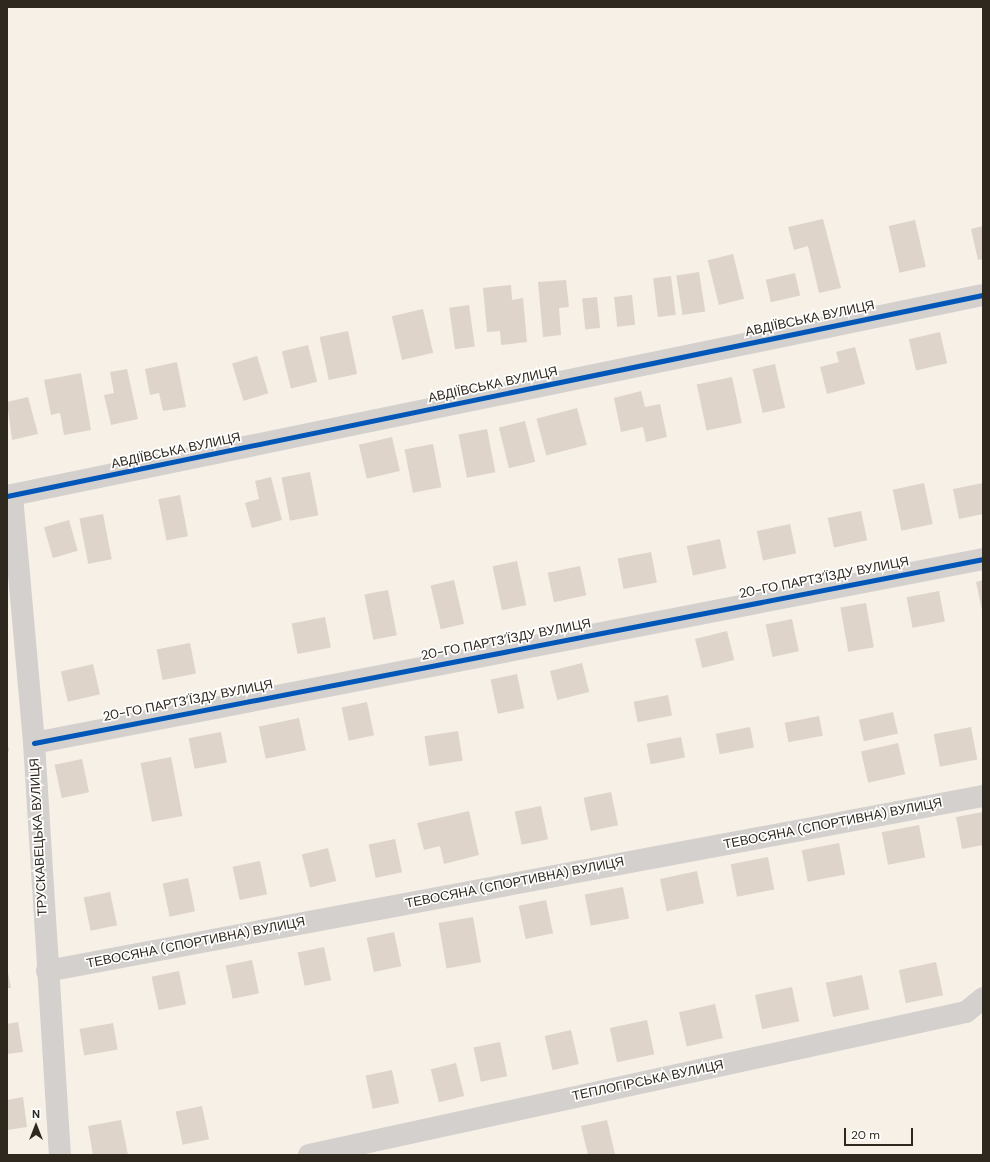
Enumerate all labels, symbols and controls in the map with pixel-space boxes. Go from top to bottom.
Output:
street label: АВДІЇВСЬКА ВУЛИЦЯ [744,298,876,340]
street label: АВДІЇВСЬКА ВУЛИЦЯ [427,364,559,406]
street label: АВДІЇВСЬКА ВУЛИЦЯ [110,430,242,472]
street label: 20-ГО ПАРТЗ’ЇЗДУ ВУЛИЦЯ [738,554,910,602]
street label: 20-ГО ПАРТЗ’ЇЗДУ ВУЛИЦЯ [420,616,592,664]
street label: 20-ГО ПАРТЗ’ЇЗДУ ВУЛИЦЯ [102,677,274,725]
street label: ТРУСКАВЕЦЬКА ВУЛИЦЯ [27,758,51,916]
street label: ТЕВОСЯНА (СПОРТИВНА) ВУЛИЦЯ [722,795,944,853]
street label: ТЕВОСЯНА (СПОРТИВНА) ВУЛИЦЯ [404,854,626,912]
street label: ТЕВОСЯНА (СПОРТИВНА) ВУЛИЦЯ [85,914,307,972]
street label: ТЕПЛОГІРСЬКА ВУЛИЦЯ [571,1057,725,1105]
north arrow [16,1106,56,1146]
text: N [32,1107,40,1121]
scale bar [846,1120,915,1146]
text: 20 m [851,1127,880,1143]

